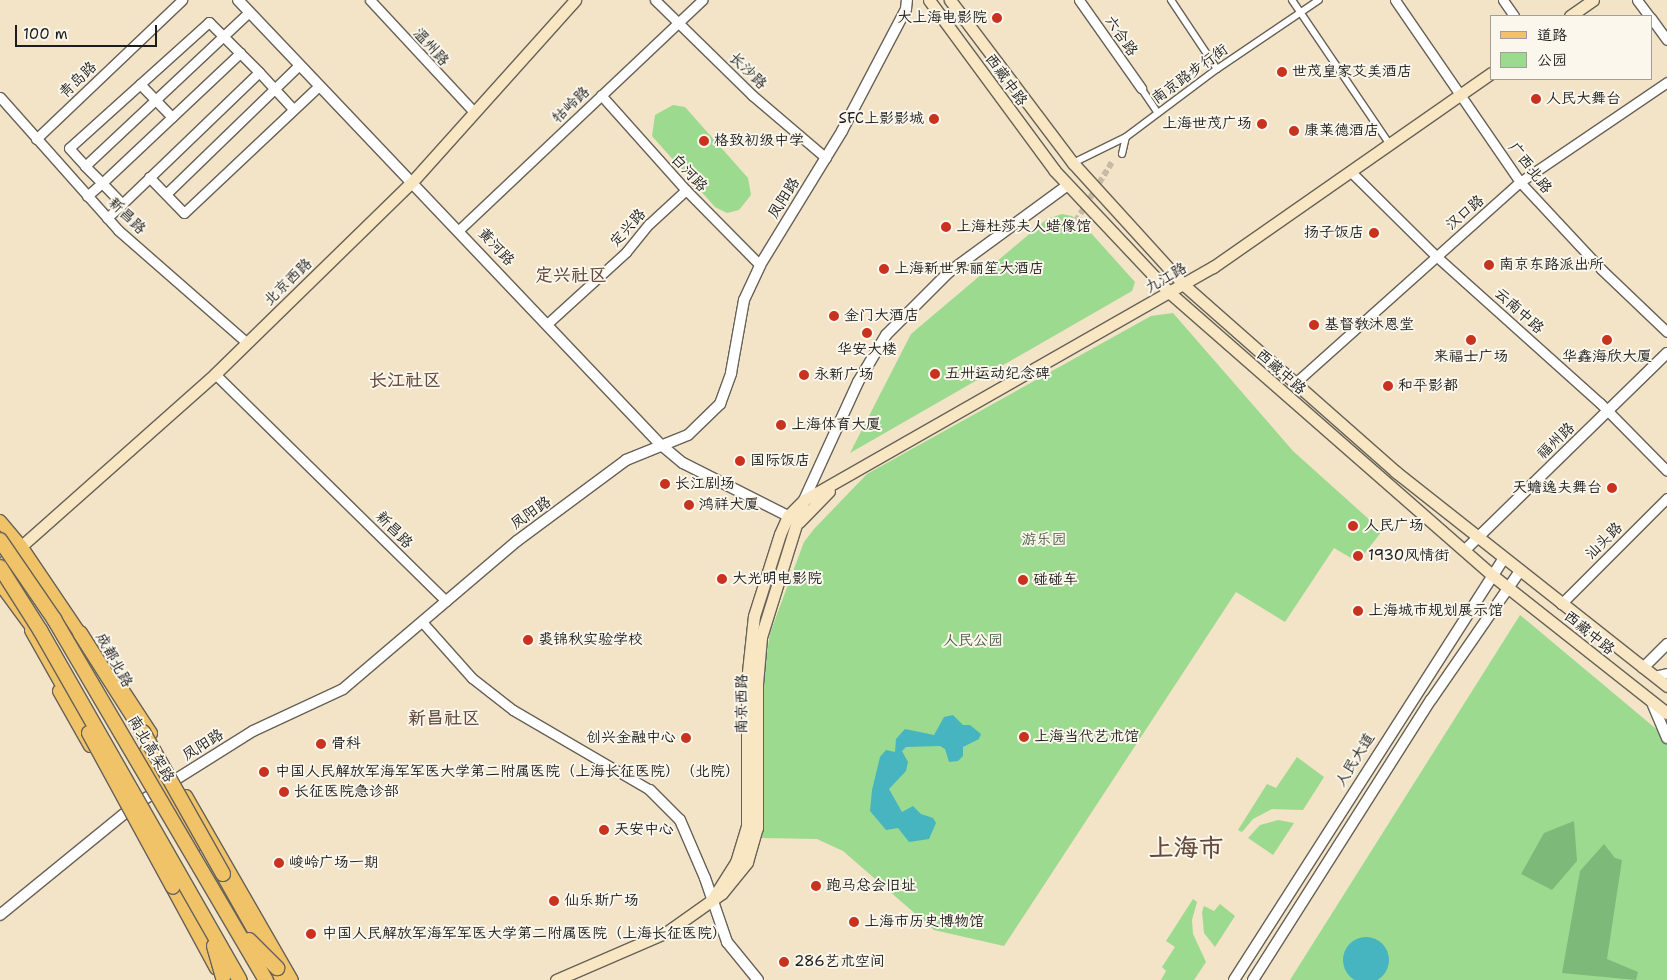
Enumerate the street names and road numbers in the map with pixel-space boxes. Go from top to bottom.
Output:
street label: 六合路 [1101,12,1141,60]
street label: 温州路 [409,24,453,70]
street label: 南京路步行街 [1148,40,1232,108]
street label: 长沙路 [726,49,770,93]
street label: 西藏中路 [981,50,1031,110]
street label: 青岛路 [56,58,100,102]
street label: 牯岭路 [549,83,593,127]
street label: 广西北路 [1504,139,1556,197]
street label: 白河路 [667,150,711,196]
street label: 凤阳路 [764,174,804,222]
street label: 汉口路 [1442,191,1488,235]
street label: 新昌路 [105,194,149,238]
street label: 定兴路 [606,205,650,251]
street label: 黄河路 [474,224,518,270]
street label: 北京西路 [260,255,316,309]
street label: 九江路 [1142,259,1190,297]
street label: 云南中路 [1491,284,1547,338]
street label: 西藏中路 [1252,346,1310,398]
street label: 福州路 [1534,419,1578,463]
street label: 凤阳路 [507,493,555,533]
street label: 新昌路 [372,508,416,552]
street label: 汕头路 [1582,519,1626,563]
street label: 西藏中路 [1560,607,1618,659]
street label: 成都北路 [92,629,136,691]
street label: 南京西路 [733,674,751,734]
street label: 南北高架路 [124,712,178,786]
street label: 凤阳路 [179,725,227,765]
street label: 人民大道 [1331,730,1379,790]

